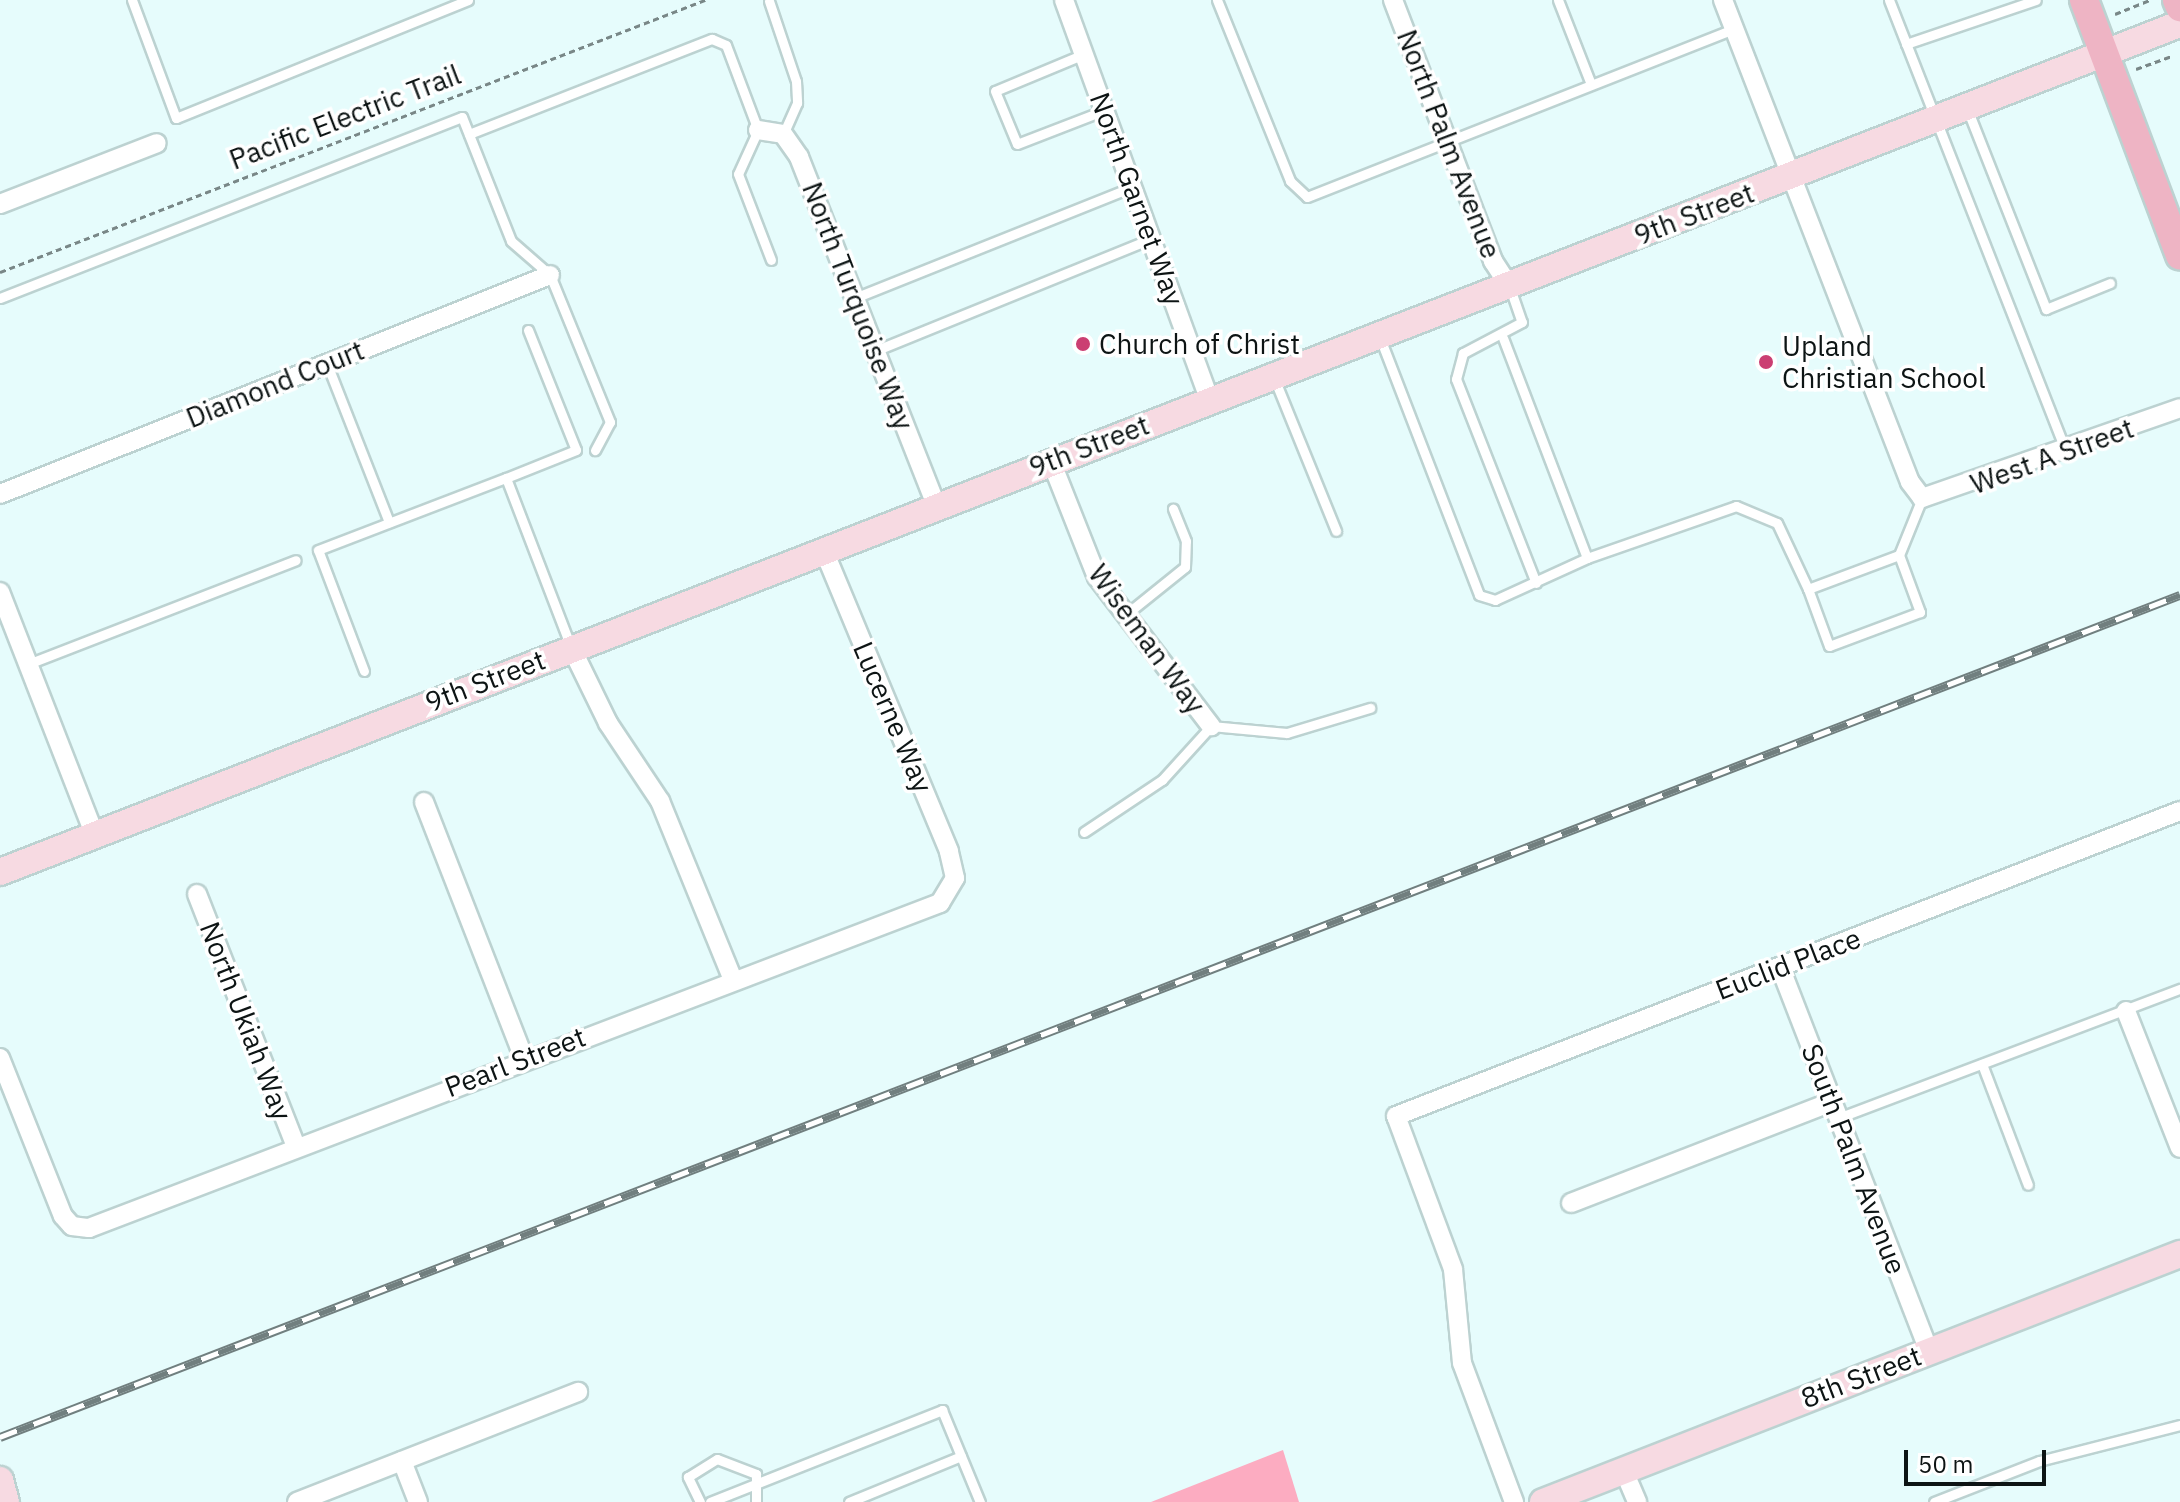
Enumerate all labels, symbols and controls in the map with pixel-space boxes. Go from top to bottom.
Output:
street label: North Palm Avenue [1390,25,1508,263]
street label: Pacific Electric Trail [225,57,465,177]
street label: North Garnet Way [1083,88,1191,310]
street label: 9th Street [1629,176,1759,252]
street label: North Turquoise Way [795,177,921,435]
place label: Church of Christ [1099,327,1300,361]
place label: Upland Christian School [1782,329,1986,395]
street label: Diamond Court [181,333,369,435]
marker: Church of Christ [1074,335,1092,353]
marker: Upland Christian School [1757,353,1775,371]
street label: 9th Street [1024,408,1154,484]
street label: West A Street [1966,411,2138,501]
street label: Wiseman Way [1082,558,1212,720]
street label: Lucerne Way [846,637,940,797]
street label: 9th Street [420,643,550,719]
street label: North Ukiah Way [193,917,299,1125]
street label: Euclid Place [1711,921,1865,1007]
street label: Pearl Street [440,1020,590,1104]
street label: South Palm Avenue [1795,1039,1913,1279]
street label: 8th Street [1796,1339,1926,1415]
scale bar [1908,1434,2050,1484]
text: 50 m [1918,1448,1973,1480]

